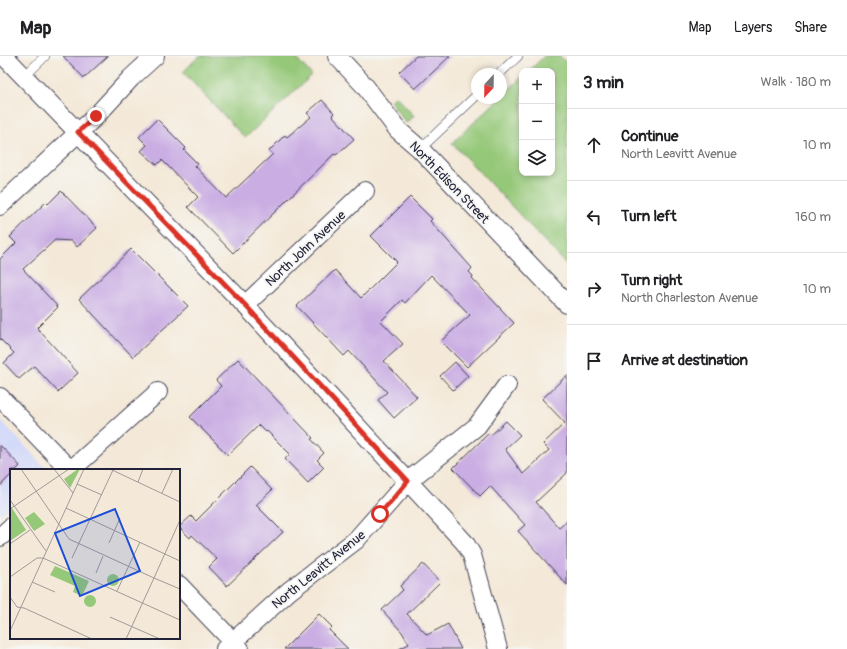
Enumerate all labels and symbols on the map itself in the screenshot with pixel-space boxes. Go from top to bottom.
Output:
north arrow [471,68,507,104]
route end [87,107,105,125]
street label: North Edison Street [406,138,493,228]
street label: North John Avenue [262,207,350,290]
inset map [10,469,180,639]
route start [371,505,389,523]
street label: North Leavitt Avenue [269,527,369,612]

